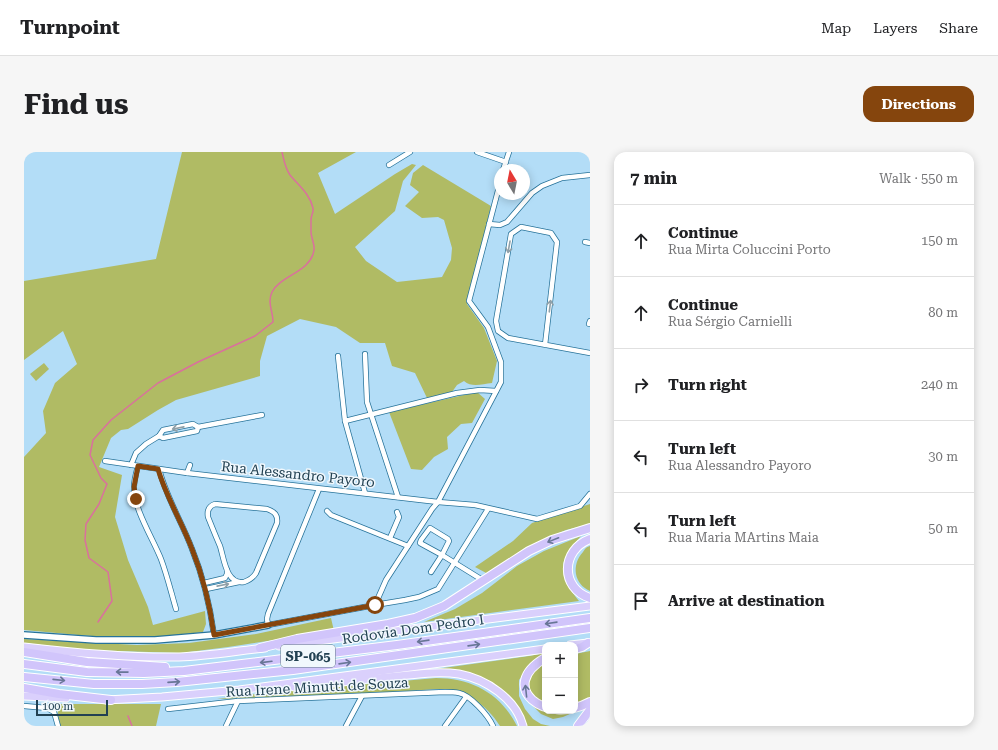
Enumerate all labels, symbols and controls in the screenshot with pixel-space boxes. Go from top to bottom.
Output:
text: Turnpoint [20,16,120,39]
text: Map [821,20,851,36]
text: Layers [873,20,917,36]
text: Share [939,20,978,36]
button: Directions [863,86,974,122]
text: Find us [24,88,128,121]
north arrow [494,164,530,200]
text: 7 min [630,168,677,188]
text: Walk · 550 m [879,171,958,186]
text: Continue [668,224,738,242]
icon: ahead [630,230,652,252]
text: 150 m [921,233,958,248]
one-way arrow [505,240,513,253]
text: Rua Mirta Coluccini Porto [668,242,831,257]
text: Continue [668,296,738,314]
one-way arrow [546,300,554,313]
icon: ahead [630,302,652,324]
text: 80 m [928,305,958,320]
text: Rua Sérgio Carnielli [668,314,792,329]
icon: right [630,374,652,396]
text: Turn right [668,376,747,394]
text: 240 m [921,377,958,392]
one-way arrow [171,424,184,432]
text: Turn left [668,440,736,458]
icon: left [630,446,652,468]
text: 30 m [928,449,958,464]
street label: Rua Alessandro Payoro [220,458,376,490]
text: Rua Alessandro Payoro [668,458,811,473]
route end [127,490,145,508]
text: Turn left [668,512,736,530]
icon: left [630,518,652,540]
text: 50 m [928,521,958,536]
text: Rua Maria MArtins Maia [668,530,819,545]
one-way arrow [547,537,559,544]
one-way arrow [216,581,229,589]
icon: arrive [630,590,652,612]
text: Arrive at destination [668,592,824,610]
route start [366,596,384,614]
street label: Rodovia Dom Pedro I [341,611,485,647]
one-way arrow [545,619,558,627]
one-way arrow [417,637,430,645]
one-way arrow [467,641,480,649]
map controls [542,642,578,714]
button: + [542,642,578,678]
road number: SP-065 [281,645,335,667]
one-way arrow [260,658,273,665]
one-way arrow [338,659,351,667]
one-way arrow [116,669,129,676]
street label: Rua Irene Minutti de Souza [225,674,409,700]
one-way arrow [52,677,65,684]
button: − [542,678,578,714]
one-way arrow [167,679,180,686]
one-way arrow [522,685,529,698]
scale bar [36,698,108,717]
text: 100 m [42,700,73,713]

